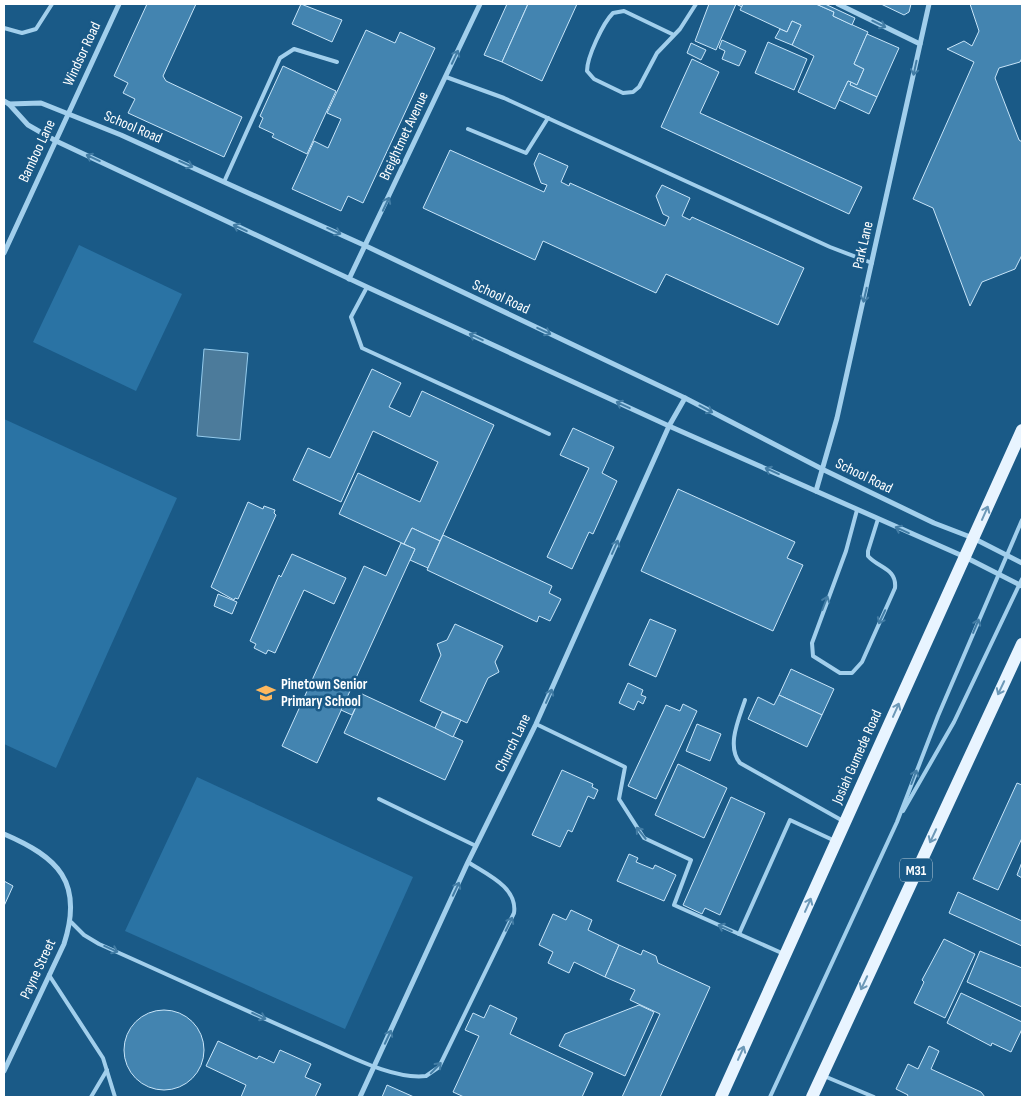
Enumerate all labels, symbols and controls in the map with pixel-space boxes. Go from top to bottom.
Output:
street label: Windsor Road [59,19,105,89]
one-way arrow [871,19,886,29]
one-way arrow [451,50,460,65]
one-way arrow [910,60,919,76]
street label: Breightmet Avenue [375,89,433,183]
street label: School Road [101,106,165,148]
street label: Bamboo Lane [14,117,60,185]
one-way arrow [86,153,101,163]
one-way arrow [178,160,193,170]
one-way arrow [382,197,391,212]
street label: Park Lane [848,219,878,271]
one-way arrow [233,222,248,232]
one-way arrow [326,227,341,237]
street label: School Road [469,275,533,319]
one-way arrow [859,287,869,303]
one-way arrow [536,326,551,336]
one-way arrow [468,332,483,342]
one-way arrow [616,399,631,409]
one-way arrow [698,405,713,414]
street label: School Road [832,454,896,498]
one-way arrow [765,466,780,475]
one-way arrow [980,506,990,521]
one-way arrow [895,525,910,534]
one-way arrow [611,540,620,555]
one-way arrow [821,596,830,611]
one-way arrow [877,609,886,624]
one-way arrow [971,619,981,634]
place label: Pinetown Senior Primary School [281,675,368,711]
one-way arrow [996,680,1006,695]
school or university icon: Pinetown Senior Primary School [255,682,277,704]
one-way arrow [544,689,554,704]
one-way arrow [892,703,901,718]
street label: Josiah Gumede Road [827,707,886,808]
street label: Church Lane [491,711,535,775]
one-way arrow [910,769,919,785]
one-way arrow [636,826,647,839]
one-way arrow [927,828,937,843]
road number: M31 [900,858,932,882]
one-way arrow [451,882,461,897]
one-way arrow [804,898,814,913]
one-way arrow [505,917,514,932]
one-way arrow [718,922,733,932]
street label: Payne Street [16,936,60,1002]
one-way arrow [103,944,118,954]
one-way arrow [859,975,869,990]
one-way arrow [251,1011,266,1021]
one-way arrow [383,1030,393,1045]
one-way arrow [737,1046,747,1061]
one-way arrow [430,1062,442,1074]

